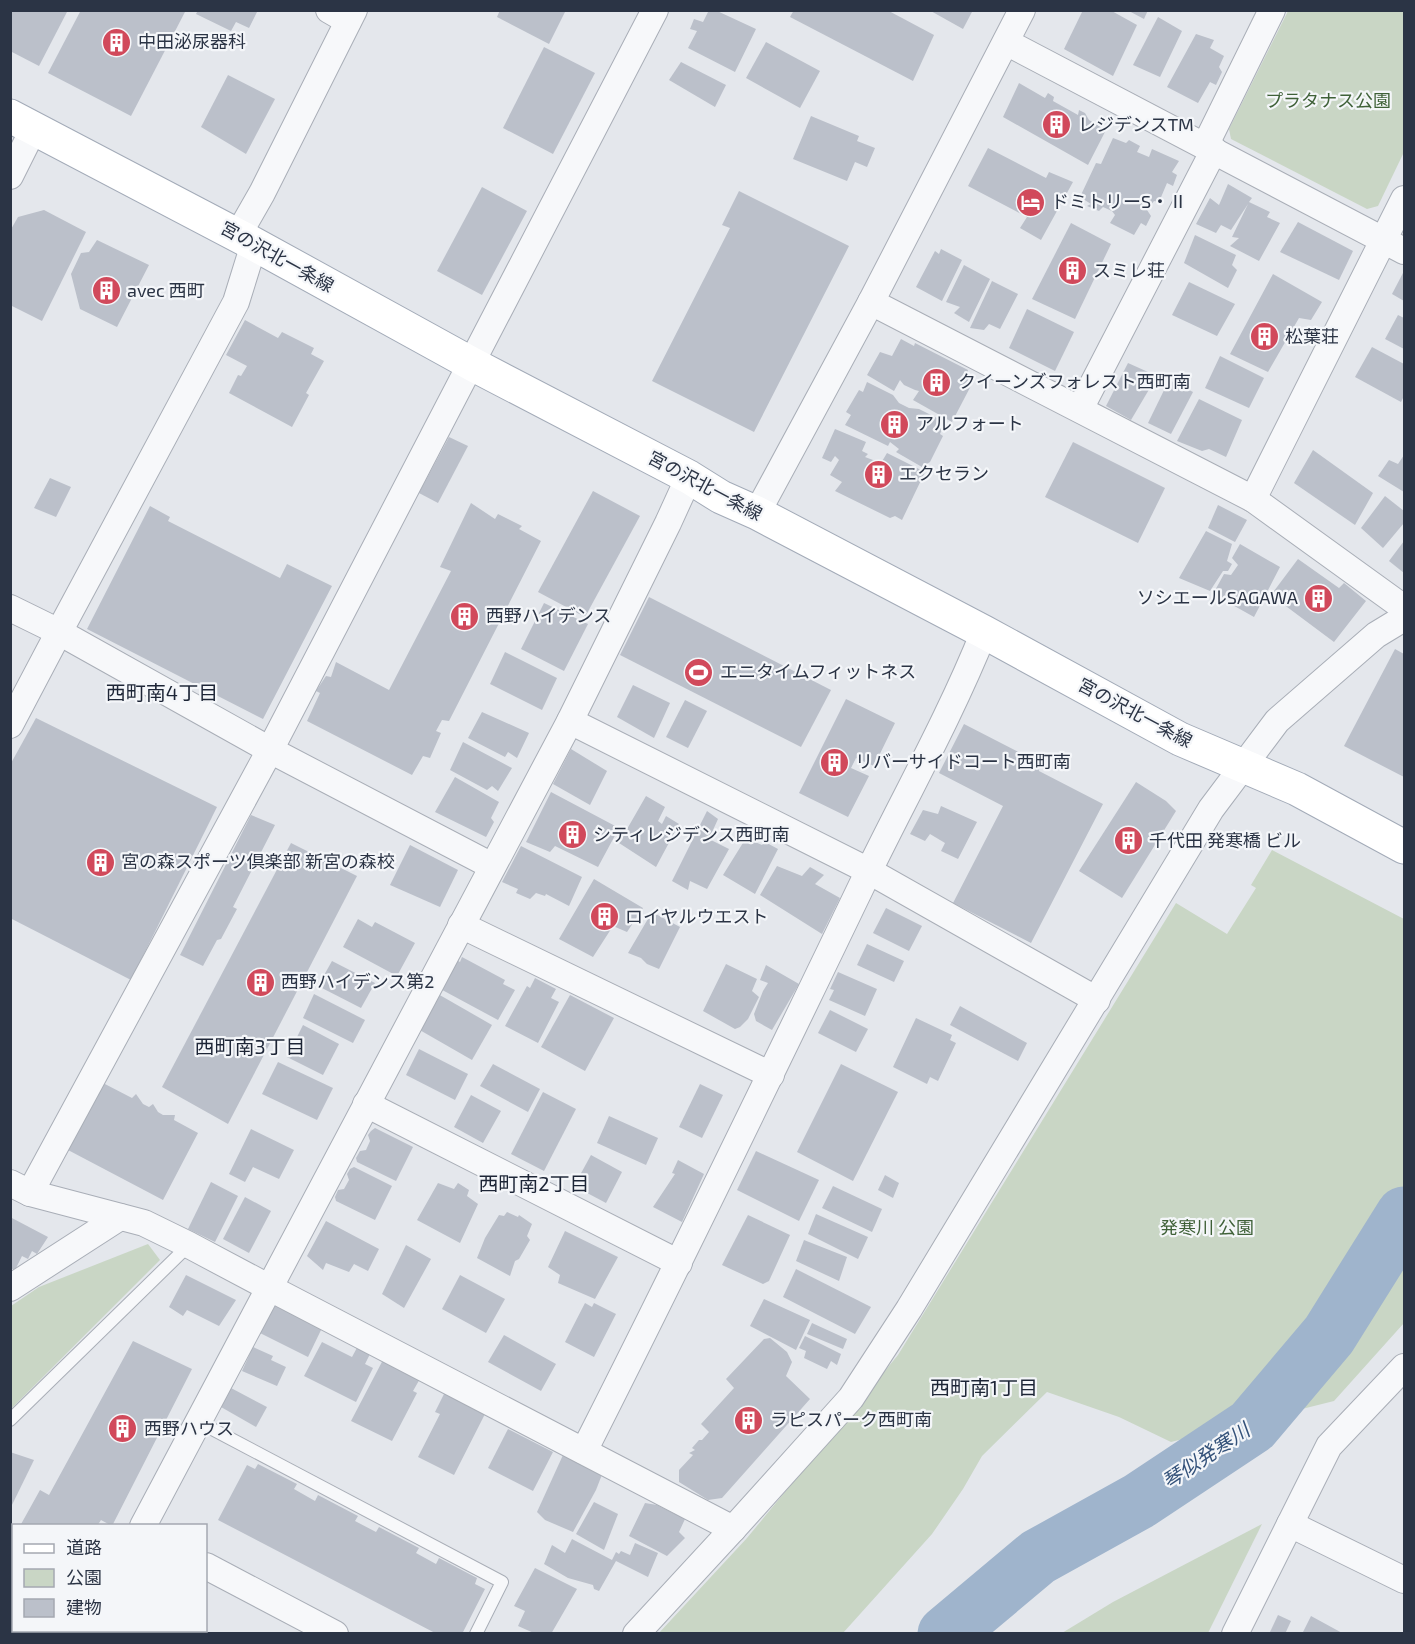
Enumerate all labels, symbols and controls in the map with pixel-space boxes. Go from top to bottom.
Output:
building icon: 中田泌尿器科 [101,26,133,58]
place label: 中田泌尿器科 [138,30,246,52]
park label: プラタナス公園 [1265,89,1391,111]
building icon: レジデンスTM [1041,109,1073,141]
place label: レジデンスTM [1078,113,1194,135]
hotel icon: ドミトリーS・Ⅱ [1014,186,1046,218]
place label: ドミトリーS・Ⅱ [1051,190,1187,212]
street label: 宮の沢北一条線 [217,216,338,296]
building icon: スミレ荘 [1056,255,1088,287]
place label: スミレ荘 [1093,259,1165,281]
building icon: avec 西町 [90,275,122,307]
place label: avec 西町 [127,279,205,301]
building icon: 松葉荘 [1248,321,1280,353]
place label: 松葉荘 [1285,325,1339,347]
building icon: クイーンズフォレスト西町南 [921,366,953,398]
place label: クイーンズフォレスト西町南 [958,370,1191,392]
building icon: アルフォート [879,408,911,440]
place label: アルフォート [916,412,1024,434]
street label: 宮の沢北一条線 [645,446,766,524]
building icon: エクセラン [862,458,894,490]
place label: エクセラン [899,462,989,484]
building icon: ソシエールSAGAWA [1303,582,1335,614]
place label: ソシエールSAGAWA [1137,586,1299,608]
building icon: 西野ハイデンス [449,600,481,632]
place label: 西野ハイデンス [486,604,611,626]
sports icon: エニタイムフィットネス [683,656,715,688]
place label: エニタイムフィットネス [720,660,916,682]
street label: 宮の沢北一条線 [1075,673,1196,751]
district label: 西町南4丁目 [106,680,218,704]
building icon: リバーサイドコート西町南 [818,746,850,778]
place label: リバーサイドコート西町南 [855,750,1071,772]
building icon: シティレジデンス西町南 [556,819,588,851]
place label: シティレジデンス西町南 [593,823,790,845]
building icon: 千代田 発寒橋 ビル [1112,825,1144,857]
place label: 千代田 発寒橋 ビル [1149,829,1301,851]
building icon: 宮の森スポーツ倶楽部 新宮の森校 [84,846,116,878]
place label: 宮の森スポーツ倶楽部 新宮の森校 [121,850,395,872]
building icon: ロイヤルウエスト [588,901,620,933]
place label: ロイヤルウエスト [625,905,768,927]
building icon: 西野ハイデンス第2 [244,966,276,998]
place label: 西野ハイデンス第2 [281,970,434,992]
district label: 西町南3丁目 [194,1034,306,1058]
district label: 西町南2丁目 [478,1171,590,1195]
park label: 発寒川 公園 [1160,1216,1254,1238]
district label: 西町南1丁目 [930,1375,1038,1399]
building icon: ラピスパーク西町南 [733,1404,765,1436]
place label: ラピスパーク西町南 [770,1408,932,1430]
building icon: 西野ハウス [107,1413,139,1445]
water label: 琴似発寒川 [1157,1416,1255,1493]
place label: 西野ハウス [144,1417,234,1439]
legend [12,1524,207,1632]
text: 道路 [66,1536,102,1558]
text: 公園 [66,1566,102,1588]
text: 建物 [66,1596,102,1618]

